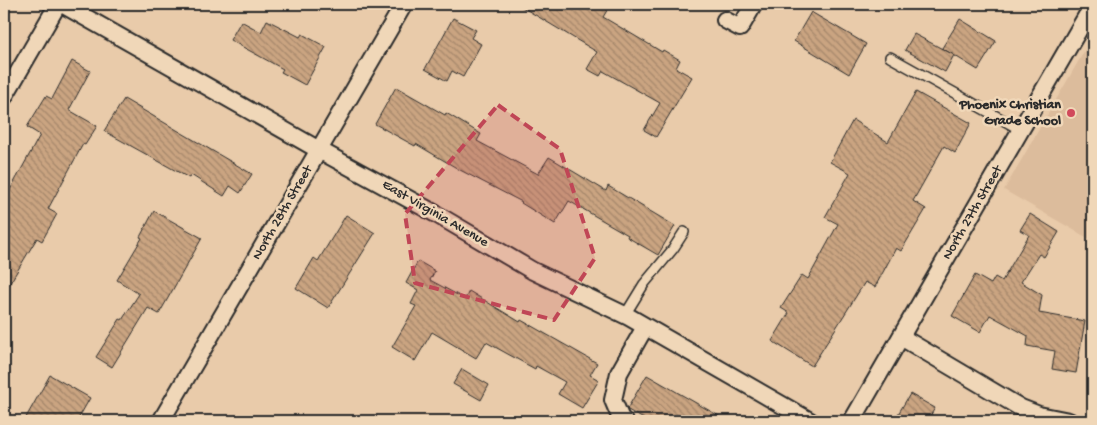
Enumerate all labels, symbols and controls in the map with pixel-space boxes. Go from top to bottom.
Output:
place label: Phoenix Christian Grade School [958,97,1061,130]
marker: Phoenix Christian Grade School [1065,107,1077,119]
street label: North 28th Street [249,162,318,263]
street label: North 27th Street [939,162,1007,263]
street label: East Virginia Avenue [379,177,492,252]

